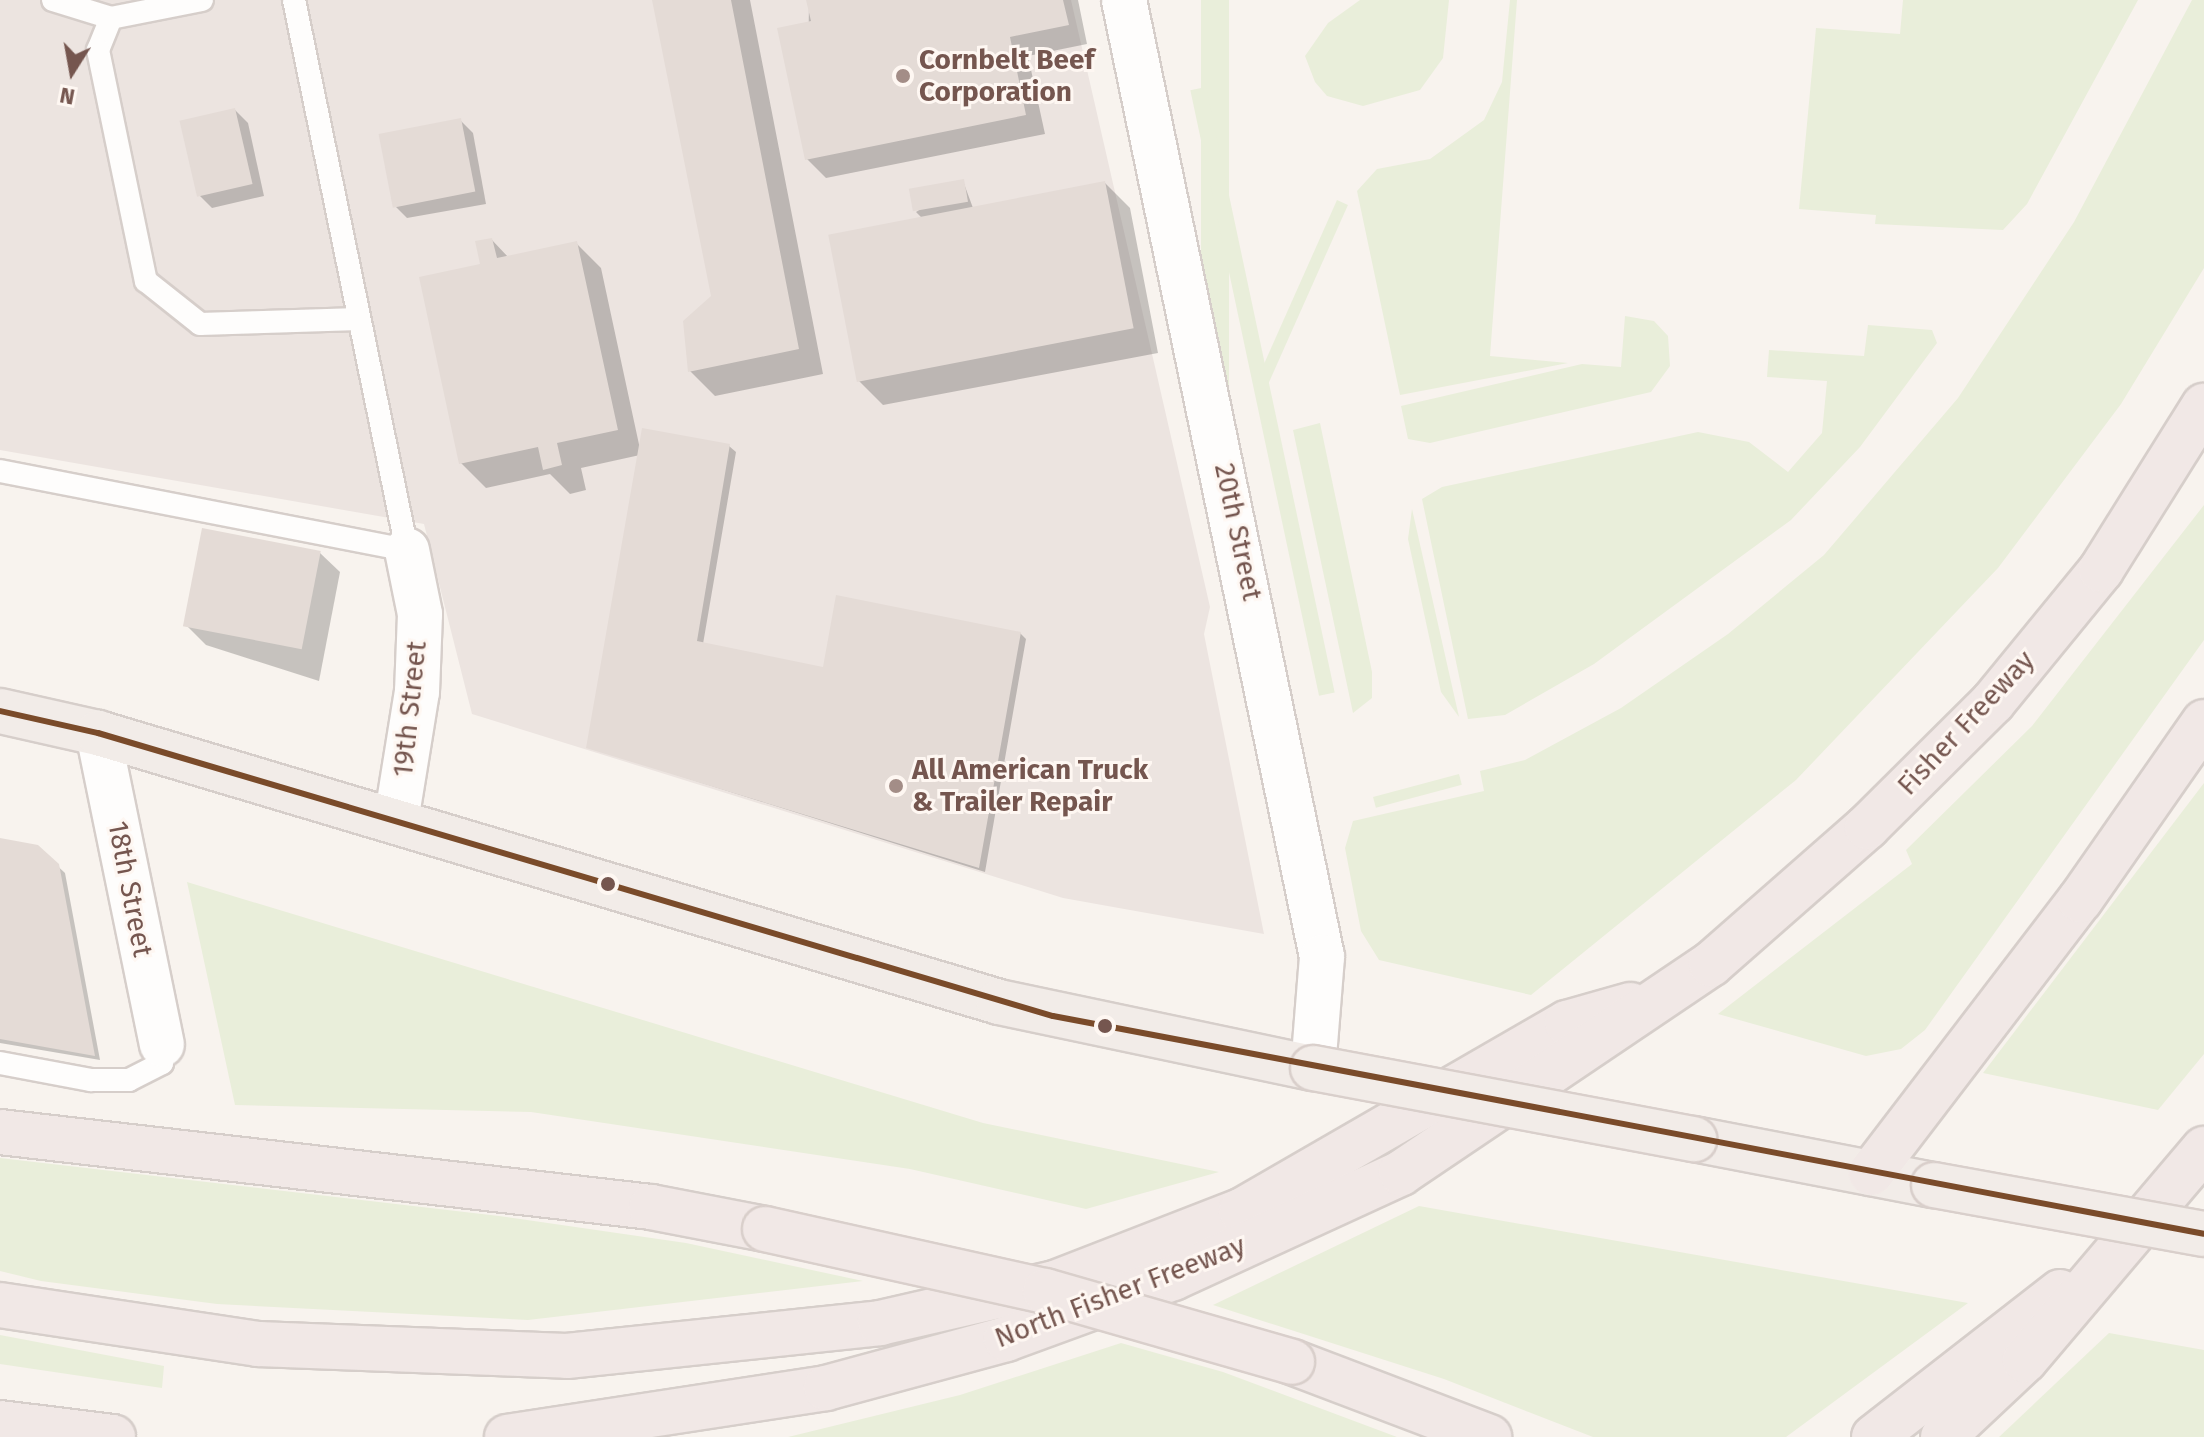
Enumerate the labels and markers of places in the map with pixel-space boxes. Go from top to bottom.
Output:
place label: Cornbelt Beef Corporation [919,43,1094,109]
marker: Cornbelt Beef Corporation [894,67,912,85]
place label: All American Truck & Trailer Repair [912,753,1148,819]
marker: All American Truck & Trailer Repair [887,777,905,795]
unlabelled marker [600,876,616,892]
unlabelled marker [1097,1018,1113,1034]

